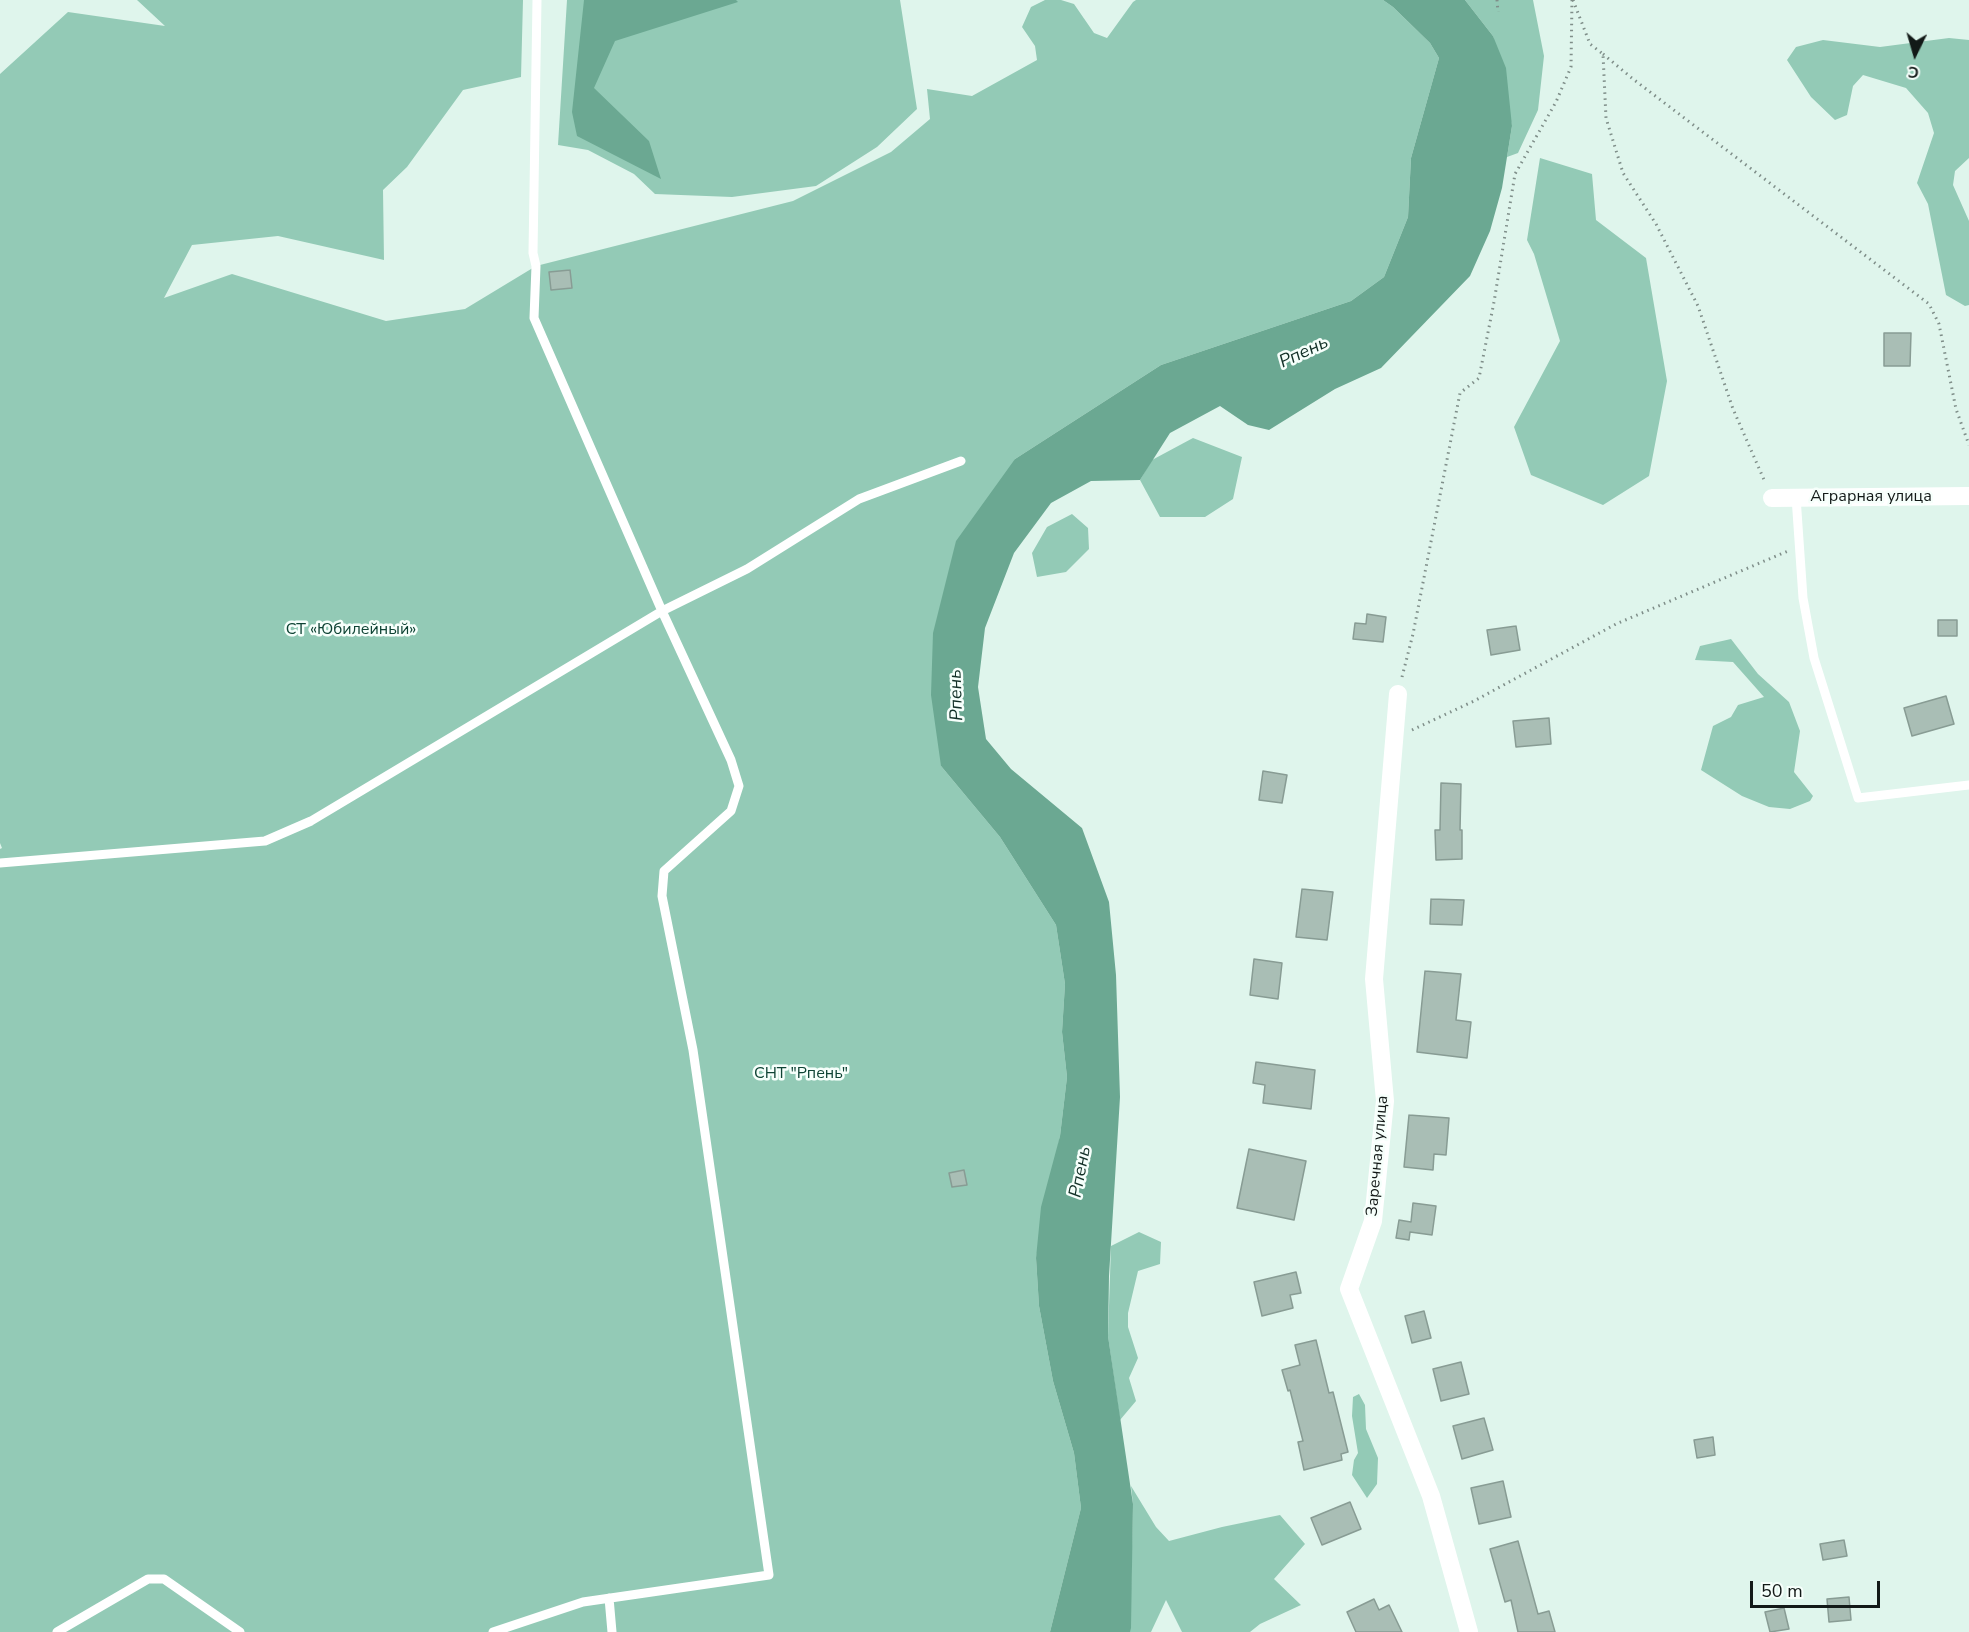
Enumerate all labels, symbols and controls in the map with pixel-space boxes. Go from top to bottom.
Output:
north arrow [1885,24,1945,84]
text: С [1907,60,1920,83]
water label: Рпень [1276,332,1332,374]
street label: Аграрная улица [1810,487,1932,507]
park label: СТ «Юбилейный» [286,620,416,640]
water label: Рпень [945,669,969,721]
park label: СНТ "Рпень" [754,1064,848,1084]
street label: Заречная улица [1363,1095,1393,1217]
water label: Рпень [1065,1145,1097,1199]
scale bar [1753,1569,1884,1607]
text: 50 m [1761,1579,1803,1603]

